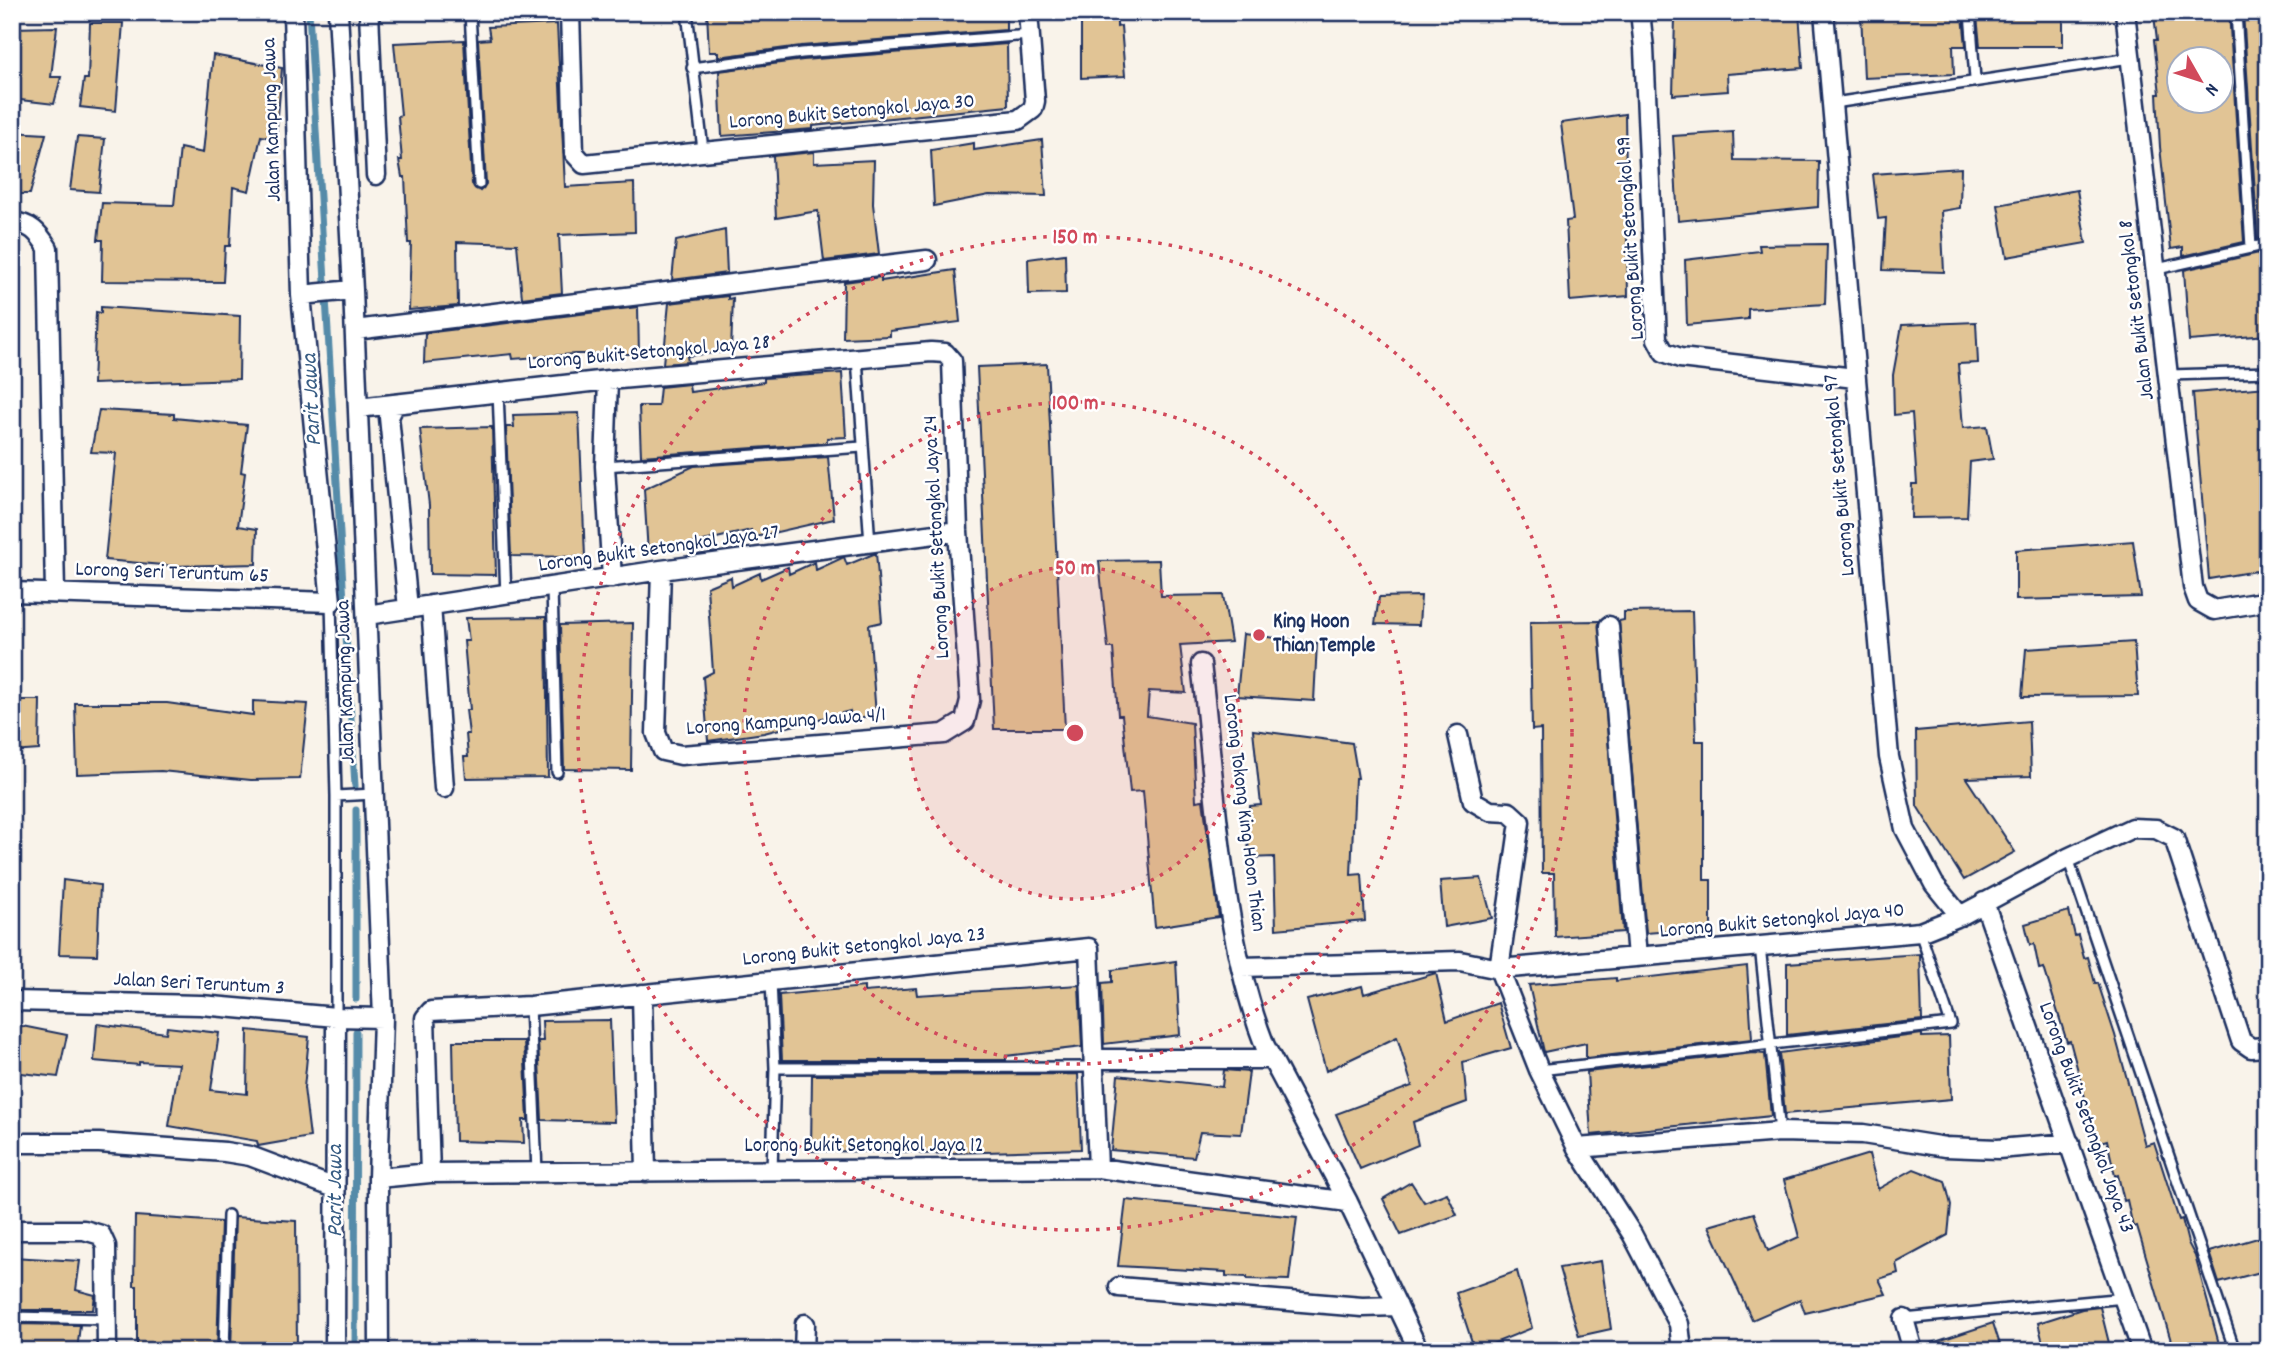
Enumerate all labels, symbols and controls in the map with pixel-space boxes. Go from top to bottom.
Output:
street label: Jalan Kampung Jawa [255,36,291,203]
north arrow [2164,46,2234,116]
text: N [2197,76,2224,101]
street label: Lorong Bukit Setongkol Jaya 30 [728,87,976,139]
street label: Lorong Bukit Setongkol 99 [1610,135,1654,341]
street label: Jalan Bukit Setongkol 8 [2112,218,2164,402]
text: 150 m [1052,224,1098,254]
street label: Lorong Bukit Setongkol Jaya 28 [526,328,772,380]
water label: Parit Jawa [294,352,332,447]
street label: Lorong Bukit Setongkol 97 [1817,373,1865,577]
text: 100 m [1052,390,1098,420]
street label: Lorong Bukit Setongkol Jaya 24 [917,415,959,659]
street label: Lorong Bukit Setongkol Jaya 27 [537,518,781,582]
text: 50 m [1055,555,1095,585]
street label: Lorong Seri Teruntum 65 [75,556,269,592]
street label: Jalan Kampung Jawa [329,598,365,765]
place label: King Hoon Thian Temple [1273,608,1375,662]
marker: King Hoon Thian Temple [1251,627,1267,643]
street label: Lorong Tokong King Hoon Thian [1214,693,1272,933]
street label: Lorong Kampung Jawa 4/1 [685,701,887,745]
centre of rings [1063,721,1087,745]
street label: Lorong Bukit Setongkol Jaya 40 [1658,896,1906,948]
street label: Lorong Bukit Setongkol Jaya 23 [741,920,987,976]
street label: Jalan Seri Teruntum 3 [113,966,285,1004]
street label: Lorong Bukit Setongkol Jaya 43 [2029,998,2141,1238]
street label: Lorong Bukit Setongkol Jaya 12 [744,1132,984,1162]
water label: Parit Jawa [320,1144,353,1237]

